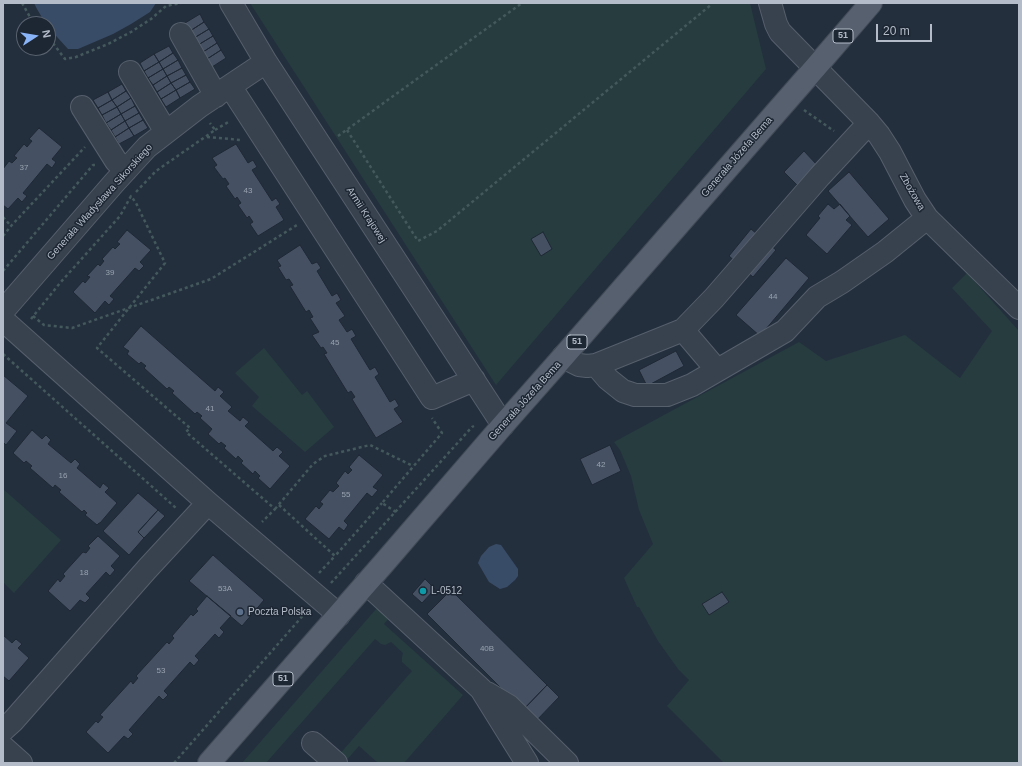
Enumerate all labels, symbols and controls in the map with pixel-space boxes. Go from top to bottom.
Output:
north arrow [16,16,56,56]
scale bar [878,16,934,42]
text: 20 m [883,24,910,38]
text: N [40,29,53,39]
road number: 51 [833,29,853,43]
street label: Generała Józefa Bema [699,114,775,200]
street label: Generała Władysława Sikorskiego [45,142,155,262]
house number: 37 [20,163,28,173]
street label: Zbożowa [897,171,927,213]
street label: Armii Krajowej [344,185,388,245]
house number: 43 [244,186,252,196]
house number: 39 [106,268,114,278]
house number: 44 [769,292,777,302]
road number: 51 [567,335,587,349]
house number: 45 [331,338,339,348]
street label: Generała Józefa Bema [486,359,564,443]
house number: 41 [206,404,214,414]
house number: 42 [597,460,605,470]
house number: 16 [59,471,67,481]
house number: 55 [342,490,350,500]
house number: 18 [80,568,88,578]
house number: 53A [218,584,232,594]
place label: L-0512 [431,585,462,597]
marker: L-0512 [418,586,428,596]
place label: Poczta Polska [248,606,311,618]
marker: Poczta Polska [235,607,245,617]
house number: 40B [480,644,494,654]
house number: 53 [157,666,165,676]
road number: 51 [273,672,293,686]

